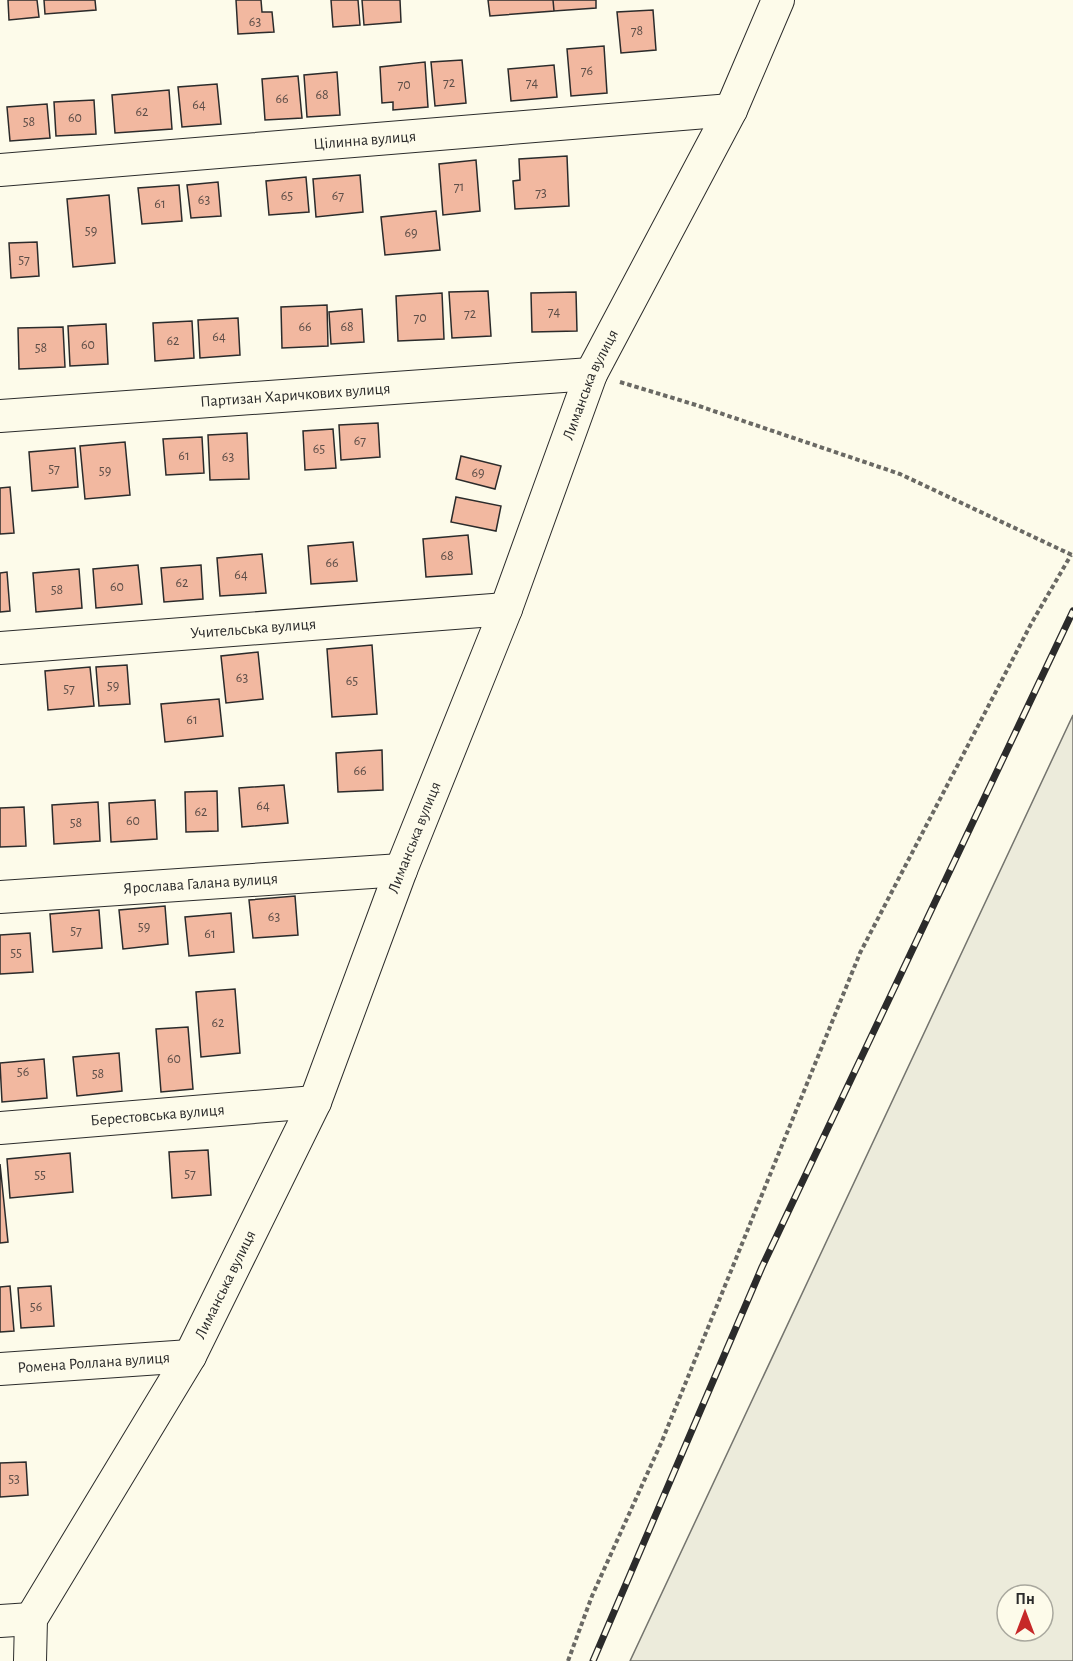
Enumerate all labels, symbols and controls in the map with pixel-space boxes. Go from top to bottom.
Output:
house number: 63 [249,15,261,29]
house number: 78 [631,24,643,38]
house number: 76 [581,64,593,78]
house number: 72 [443,76,455,90]
house number: 74 [526,76,539,90]
house number: 70 [397,78,411,92]
house number: 68 [315,88,329,102]
house number: 66 [275,92,289,106]
house number: 64 [192,98,206,112]
house number: 62 [136,105,148,119]
house number: 60 [68,111,82,125]
house number: 58 [23,115,35,129]
street label: Цілинна вулиця [313,128,417,152]
house number: 71 [454,180,464,194]
house number: 73 [535,186,547,200]
house number: 65 [281,189,293,203]
house number: 67 [332,189,344,203]
house number: 63 [198,193,210,207]
house number: 61 [154,197,166,211]
house number: 59 [85,224,97,238]
house number: 69 [404,226,418,240]
house number: 57 [18,253,30,267]
house number: 74 [548,305,561,319]
house number: 72 [464,307,476,321]
house number: 70 [413,311,427,325]
house number: 66 [298,320,312,334]
house number: 68 [340,320,354,334]
street label: Лиманська вулиця [560,327,621,442]
house number: 64 [212,330,226,344]
house number: 62 [167,334,179,348]
house number: 60 [81,338,95,352]
house number: 58 [35,341,47,355]
street label: Партизан Харичкових вулиця [200,380,391,410]
house number: 67 [354,434,366,448]
house number: 65 [313,442,325,456]
house number: 61 [178,449,190,463]
house number: 63 [222,450,234,464]
house number: 57 [48,462,60,476]
house number: 59 [99,464,111,478]
house number: 69 [471,466,485,480]
house number: 68 [440,549,454,563]
house number: 66 [325,556,339,570]
house number: 64 [234,568,248,582]
house number: 62 [176,576,188,590]
house number: 60 [110,580,124,594]
house number: 58 [51,583,63,597]
street label: Учительська вулиця [190,616,317,641]
house number: 63 [236,671,248,685]
house number: 65 [346,674,358,688]
house number: 59 [107,679,119,693]
house number: 57 [63,682,75,696]
house number: 61 [186,713,198,727]
house number: 66 [353,764,367,778]
street label: Лиманська вулиця [385,779,444,895]
house number: 64 [256,799,270,813]
house number: 62 [195,805,207,819]
house number: 60 [126,814,140,828]
house number: 58 [70,816,82,830]
street label: Ярослава Галана вулиця [123,870,278,897]
house number: 63 [268,910,280,924]
house number: 59 [138,920,150,934]
house number: 57 [70,924,82,938]
house number: 61 [204,927,216,941]
house number: 55 [10,946,22,960]
house number: 62 [212,1016,224,1030]
house number: 60 [167,1052,181,1066]
house number: 56 [17,1065,29,1079]
house number: 58 [92,1067,104,1081]
street label: Берестовська вулиця [90,1101,225,1129]
house number: 57 [184,1167,196,1181]
house number: 55 [34,1168,46,1182]
street label: Лиманська вулиця [192,1228,259,1341]
house number: 56 [30,1300,42,1314]
street label: Ромена Роллана вулиця [17,1349,171,1376]
house number: 53 [8,1472,20,1486]
north arrow [995,1583,1055,1643]
text: Пн [1015,1591,1035,1607]

